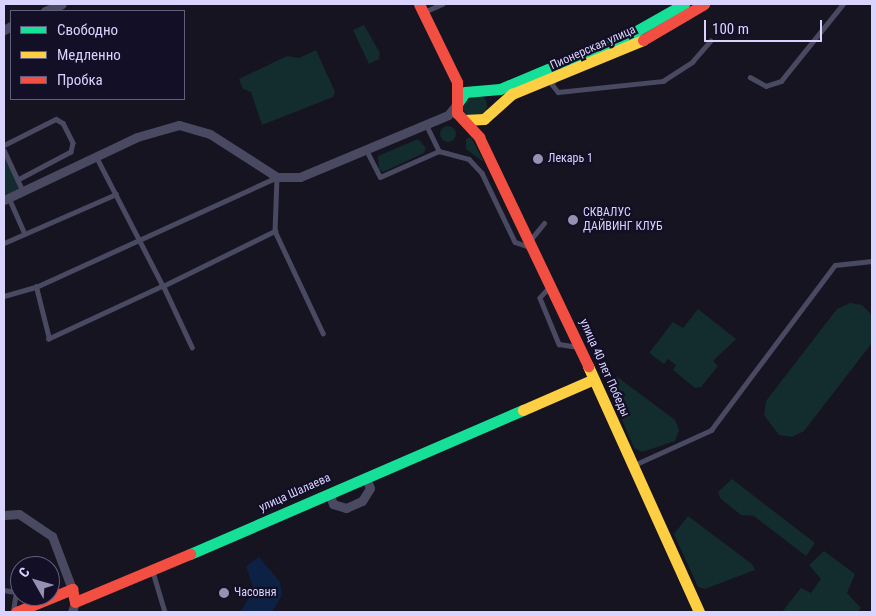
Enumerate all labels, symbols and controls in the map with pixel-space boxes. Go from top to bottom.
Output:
legend [10,10,185,100]
scale bar [706,10,824,42]
text: 100 m [712,20,749,38]
text: Свободно [57,21,118,39]
street label: Пионерская улица [548,23,638,73]
text: Медленно [57,46,121,64]
text: Пробка [57,71,103,89]
place label: Лекарь 1 [548,152,593,166]
marker: Лекарь 1 [532,153,544,165]
place label: СКВАЛУС ДАЙВИНГ КЛУБ [583,206,663,234]
marker: СКВАЛУС ДАЙВИНГ КЛУБ [567,214,579,226]
street label: улица 40 лет Победы [576,317,632,419]
street label: улица Шалаева [257,471,333,515]
north arrow [10,556,60,606]
text: С [15,564,33,580]
place label: Часовня [234,586,276,600]
marker: Часовня [218,587,230,599]

